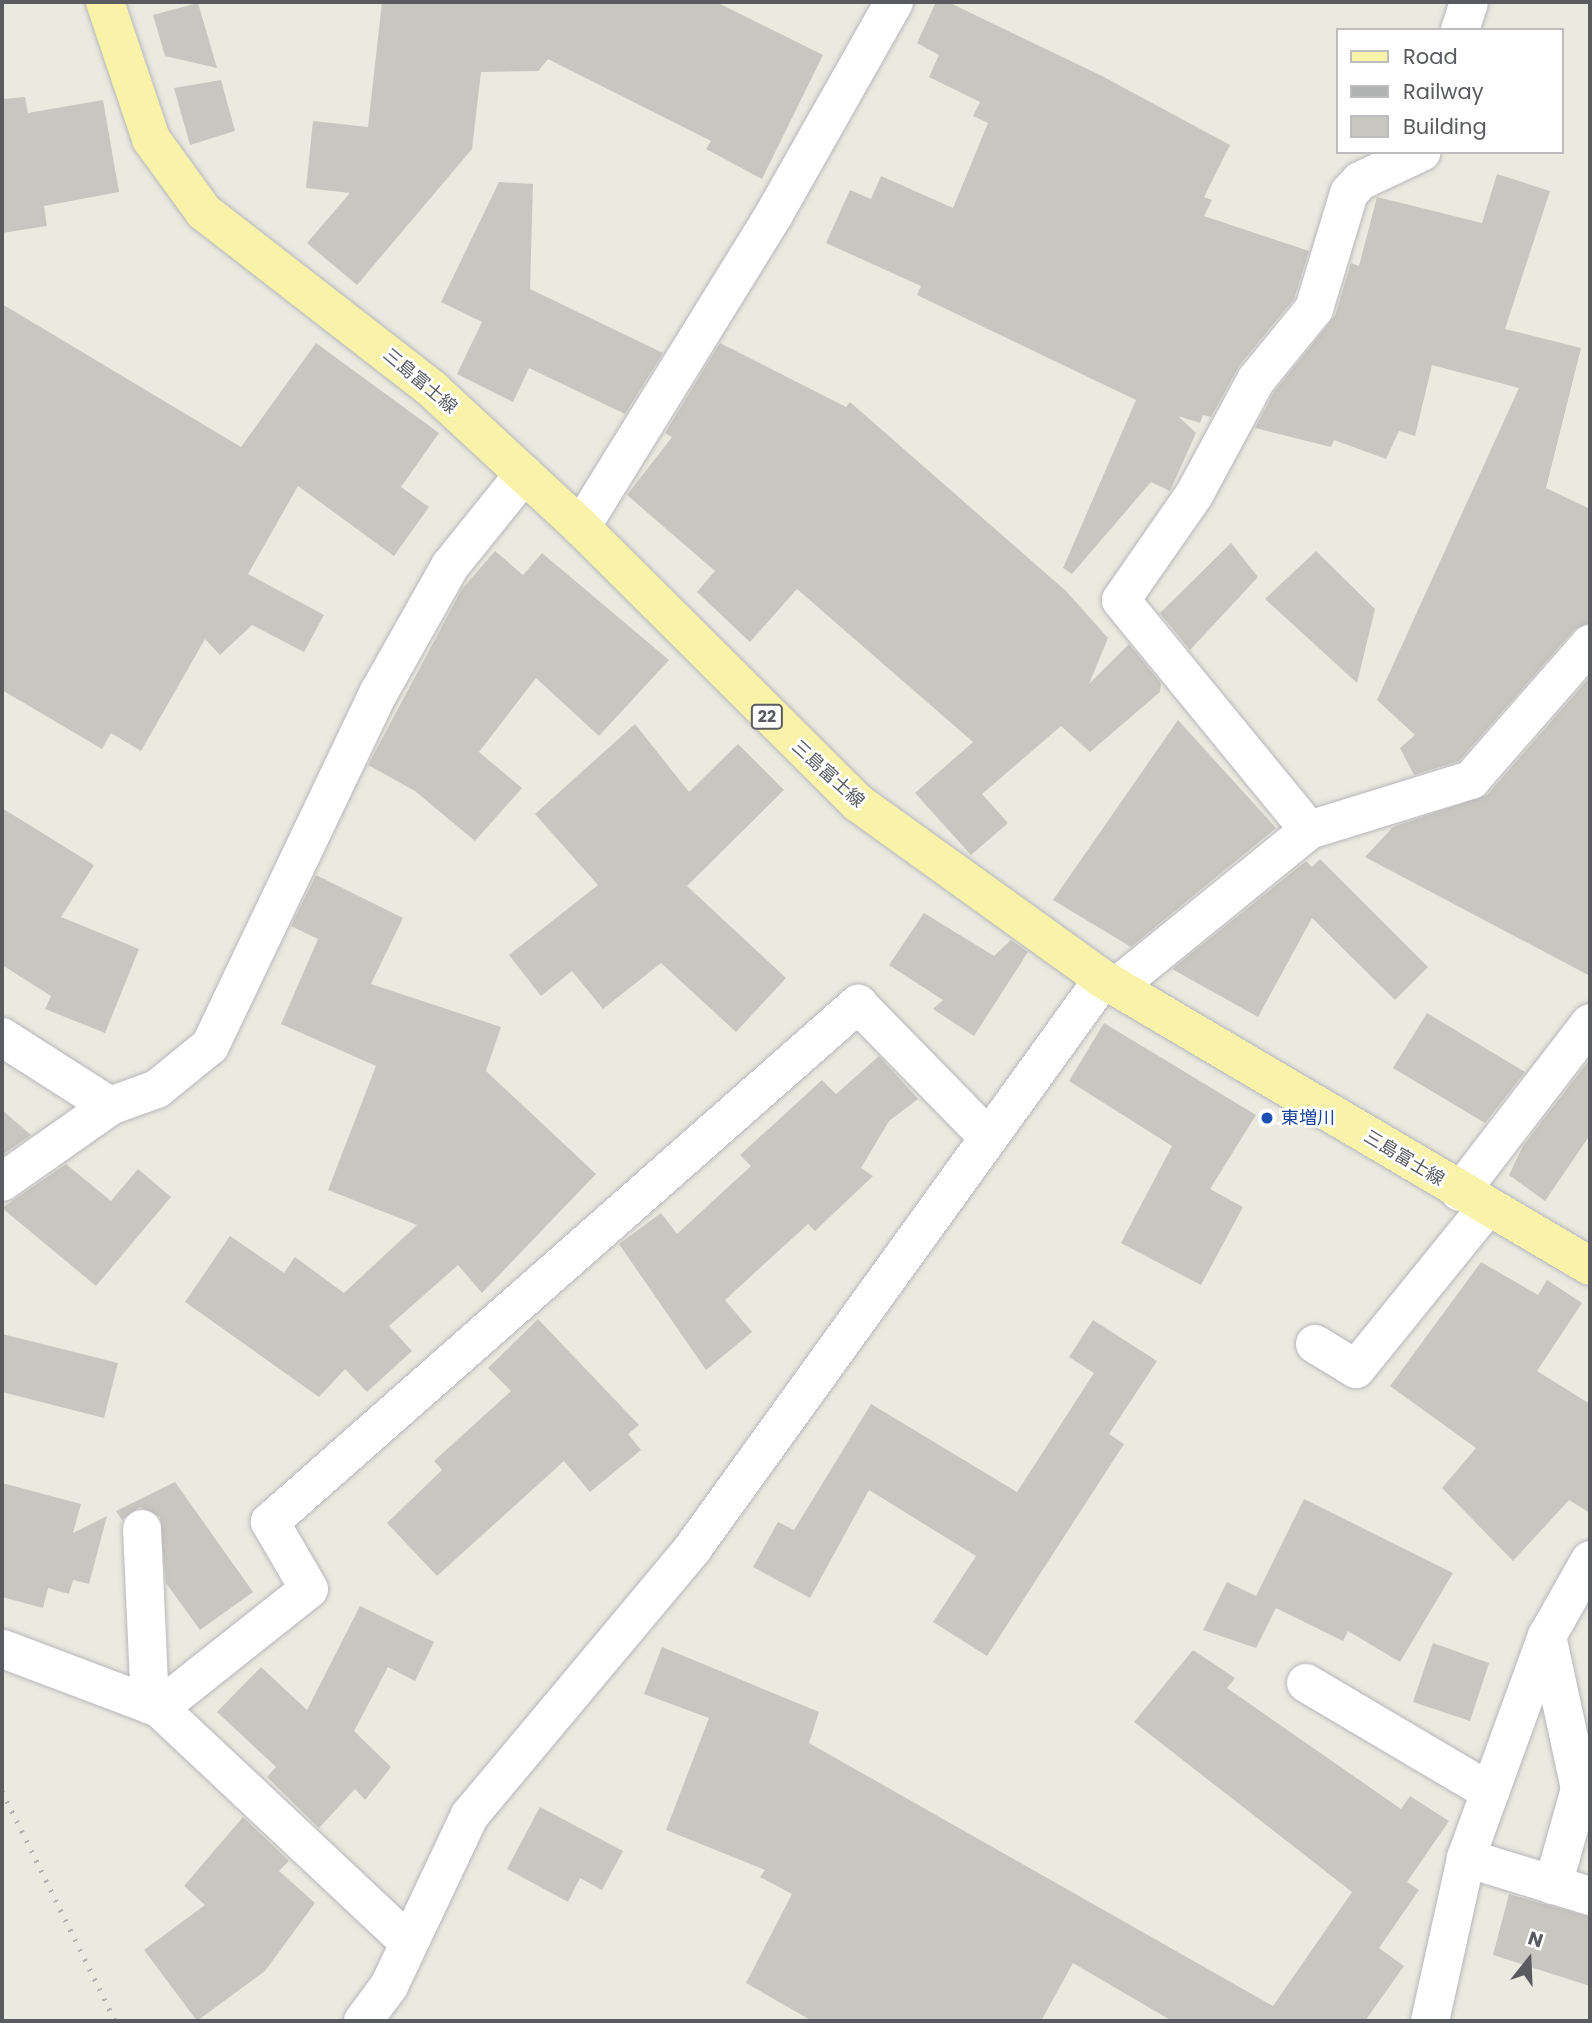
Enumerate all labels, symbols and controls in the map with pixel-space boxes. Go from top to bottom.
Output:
legend [1336,28,1564,154]
text: Road [1403,42,1458,71]
text: Railway [1403,77,1484,106]
text: Building [1403,112,1487,141]
street label: 三島富士線 [379,344,461,418]
road number: 22 [750,704,784,730]
street label: 三島富士線 [787,736,869,812]
place label: 東増川 [1281,1107,1335,1129]
marker: 東増川 [1259,1110,1275,1126]
street label: 三島富士線 [1360,1126,1448,1190]
north arrow [1494,1925,1564,1995]
text: N [1525,1925,1547,1955]

